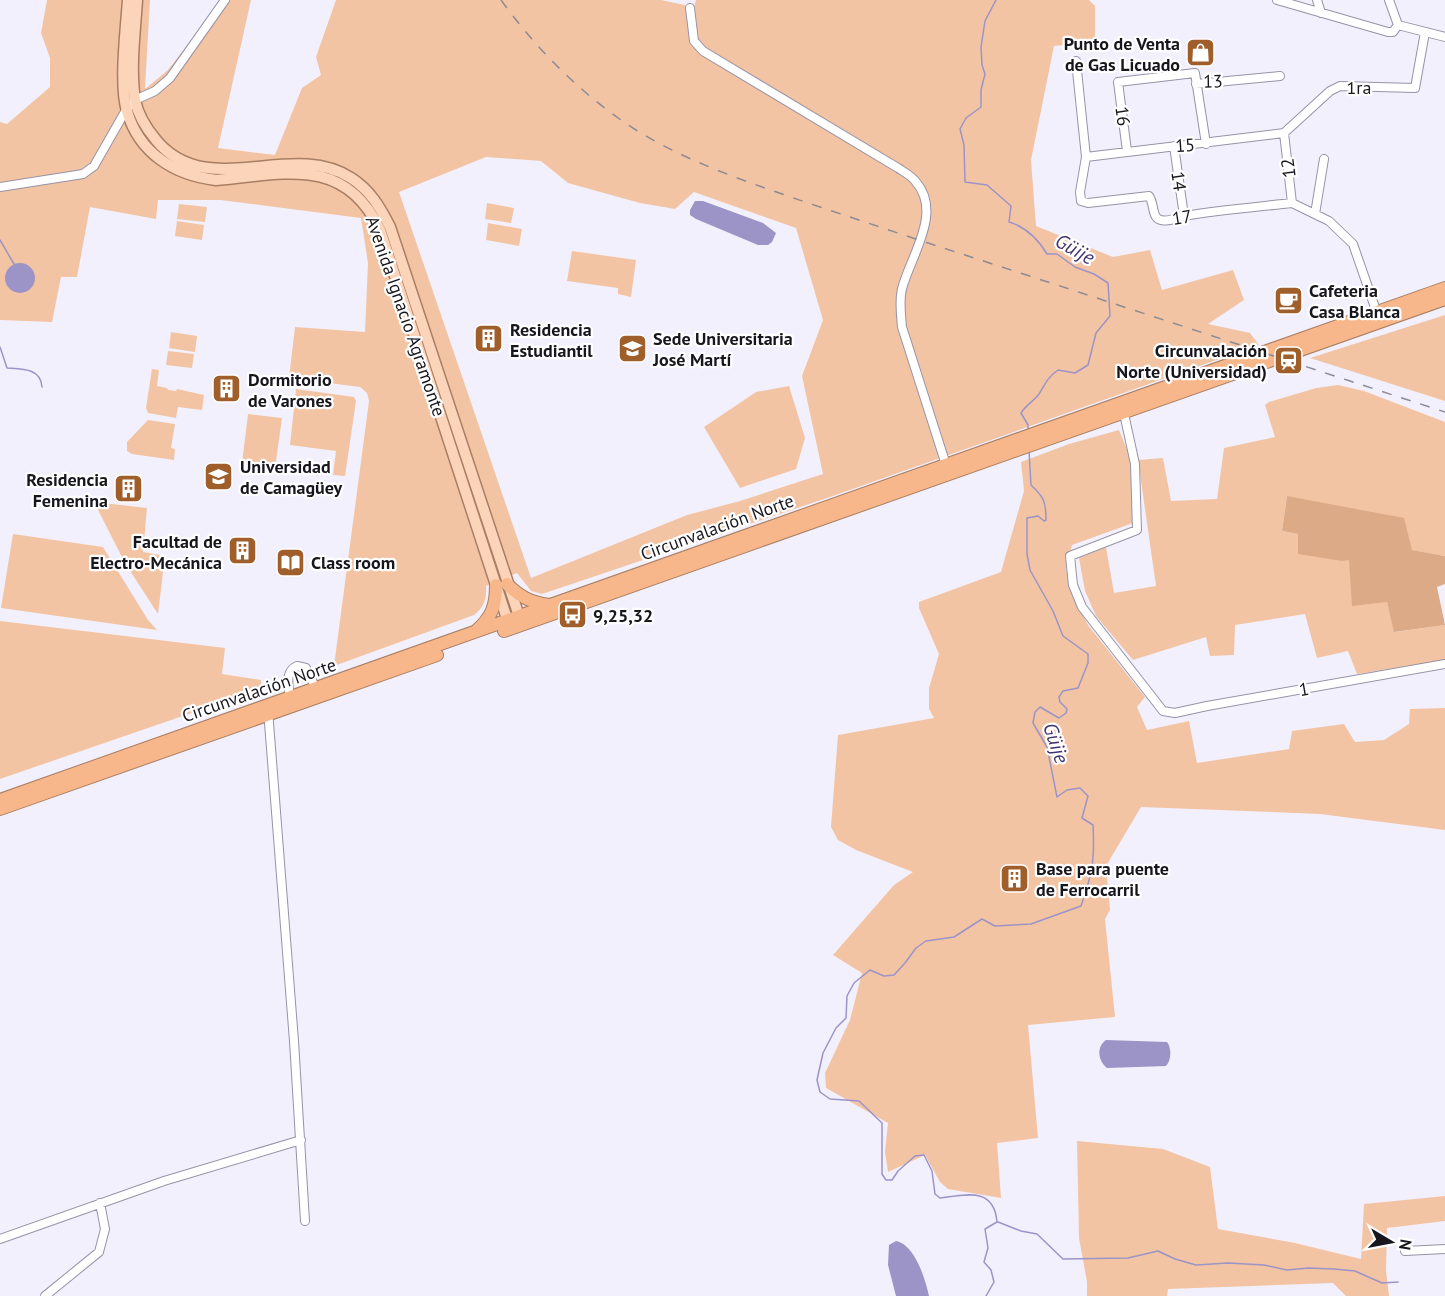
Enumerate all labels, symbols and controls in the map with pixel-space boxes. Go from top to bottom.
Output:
place label: Punto de Venta de Gas Licuado [1064,32,1180,76]
shop icon: Punto de Venta de Gas Licuado [1185,37,1217,69]
street label: 13 [1203,69,1223,93]
street label: 1ra [1347,76,1371,99]
street label: 16 [1110,105,1136,127]
street label: 15 [1174,133,1196,157]
street label: 12 [1275,157,1301,179]
street label: 14 [1166,170,1192,193]
street label: 17 [1171,204,1193,230]
street label: Avenida Ignacio Agramonte [361,213,451,419]
water label: Güije [1051,228,1100,271]
place label: Cafeteria Casa Blanca [1309,279,1400,323]
cafe icon: Cafeteria Casa Blanca [1272,284,1304,316]
place label: Residencia Estudiantil [510,318,593,362]
building icon: Residencia Estudiantil [473,323,505,355]
place label: Sede Universitaria José Martí [652,327,793,371]
school or university icon: Sede Universitaria José Martí [616,332,648,364]
place label: Circunvalación Norte (Universidad) [1116,339,1267,383]
station icon: Circunvalación Norte (Universidad) [1272,344,1304,376]
place label: Dormitorio de Varones [248,368,333,412]
building icon: Dormitorio de Varones [211,373,243,405]
place label: Universidad de Camagüey [240,455,343,499]
school or university icon: Universidad de Camagüey [203,460,235,492]
place label: Residencia Femenina [26,468,108,512]
building icon: Residencia Femenina [113,473,145,505]
street label: Circunvalación Norte [637,489,797,565]
place label: Facultad de Electro-Mecánica [90,530,222,574]
building icon: Facultad de Electro-Mecánica [227,535,259,567]
library icon: Class room [274,546,306,578]
place label: Class room [311,551,395,574]
bus stop icon: 9,25,32 [556,599,588,631]
place label: 9,25,32 [593,604,653,627]
street label: Circunvalación Norte [179,653,339,727]
street label: 1 [1297,677,1311,701]
water label: Güije [1037,719,1075,767]
place label: Base para puente de Ferrocarril [1036,857,1169,901]
building icon: Base para puente de Ferrocarril [999,862,1031,894]
north arrow [1361,1212,1421,1272]
text: N [1395,1238,1417,1252]

